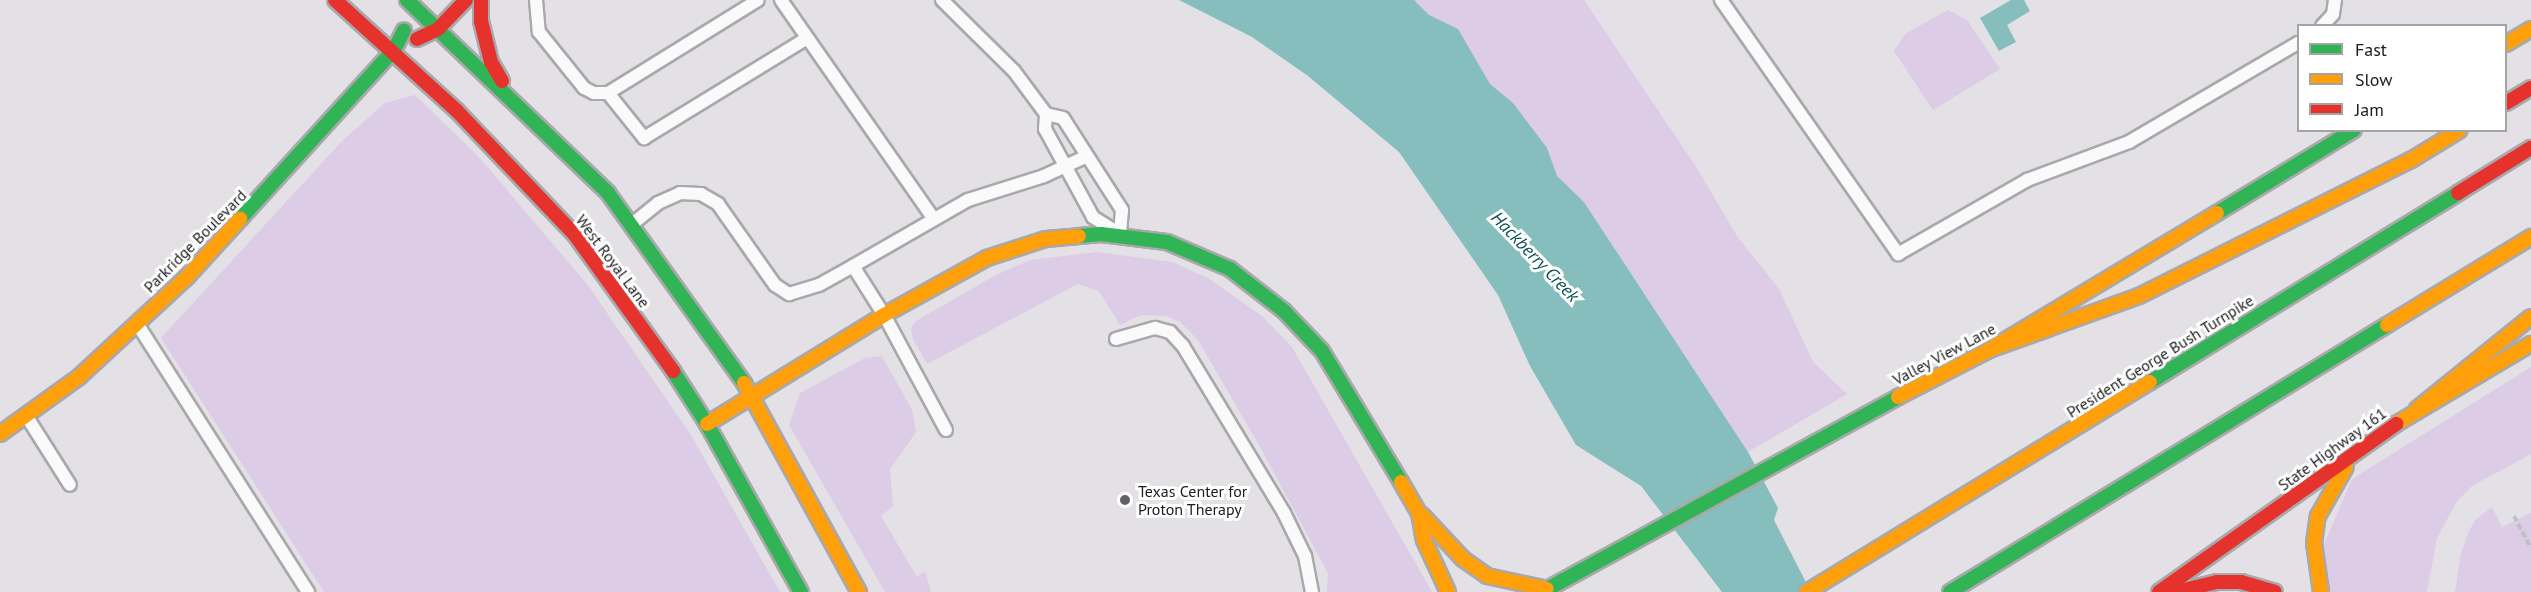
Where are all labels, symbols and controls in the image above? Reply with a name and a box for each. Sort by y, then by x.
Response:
legend [2297,24,2507,132]
text: Fast [2355,38,2387,61]
text: Slow [2355,68,2393,91]
text: Jam [2355,98,2384,121]
street label: Parkridge Boulevard [140,186,250,296]
water label: Hackberry Creek [1486,207,1584,307]
street label: West Royal Lane [572,211,654,311]
street label: President George Bush Turnpike [2063,290,2257,422]
street label: Valley View Lane [1889,318,1999,390]
street label: State Highway 161 [2274,403,2390,495]
place label: Texas Center for Proton Therapy [1138,481,1247,519]
marker: Texas Center for Proton Therapy [1116,491,1134,509]

